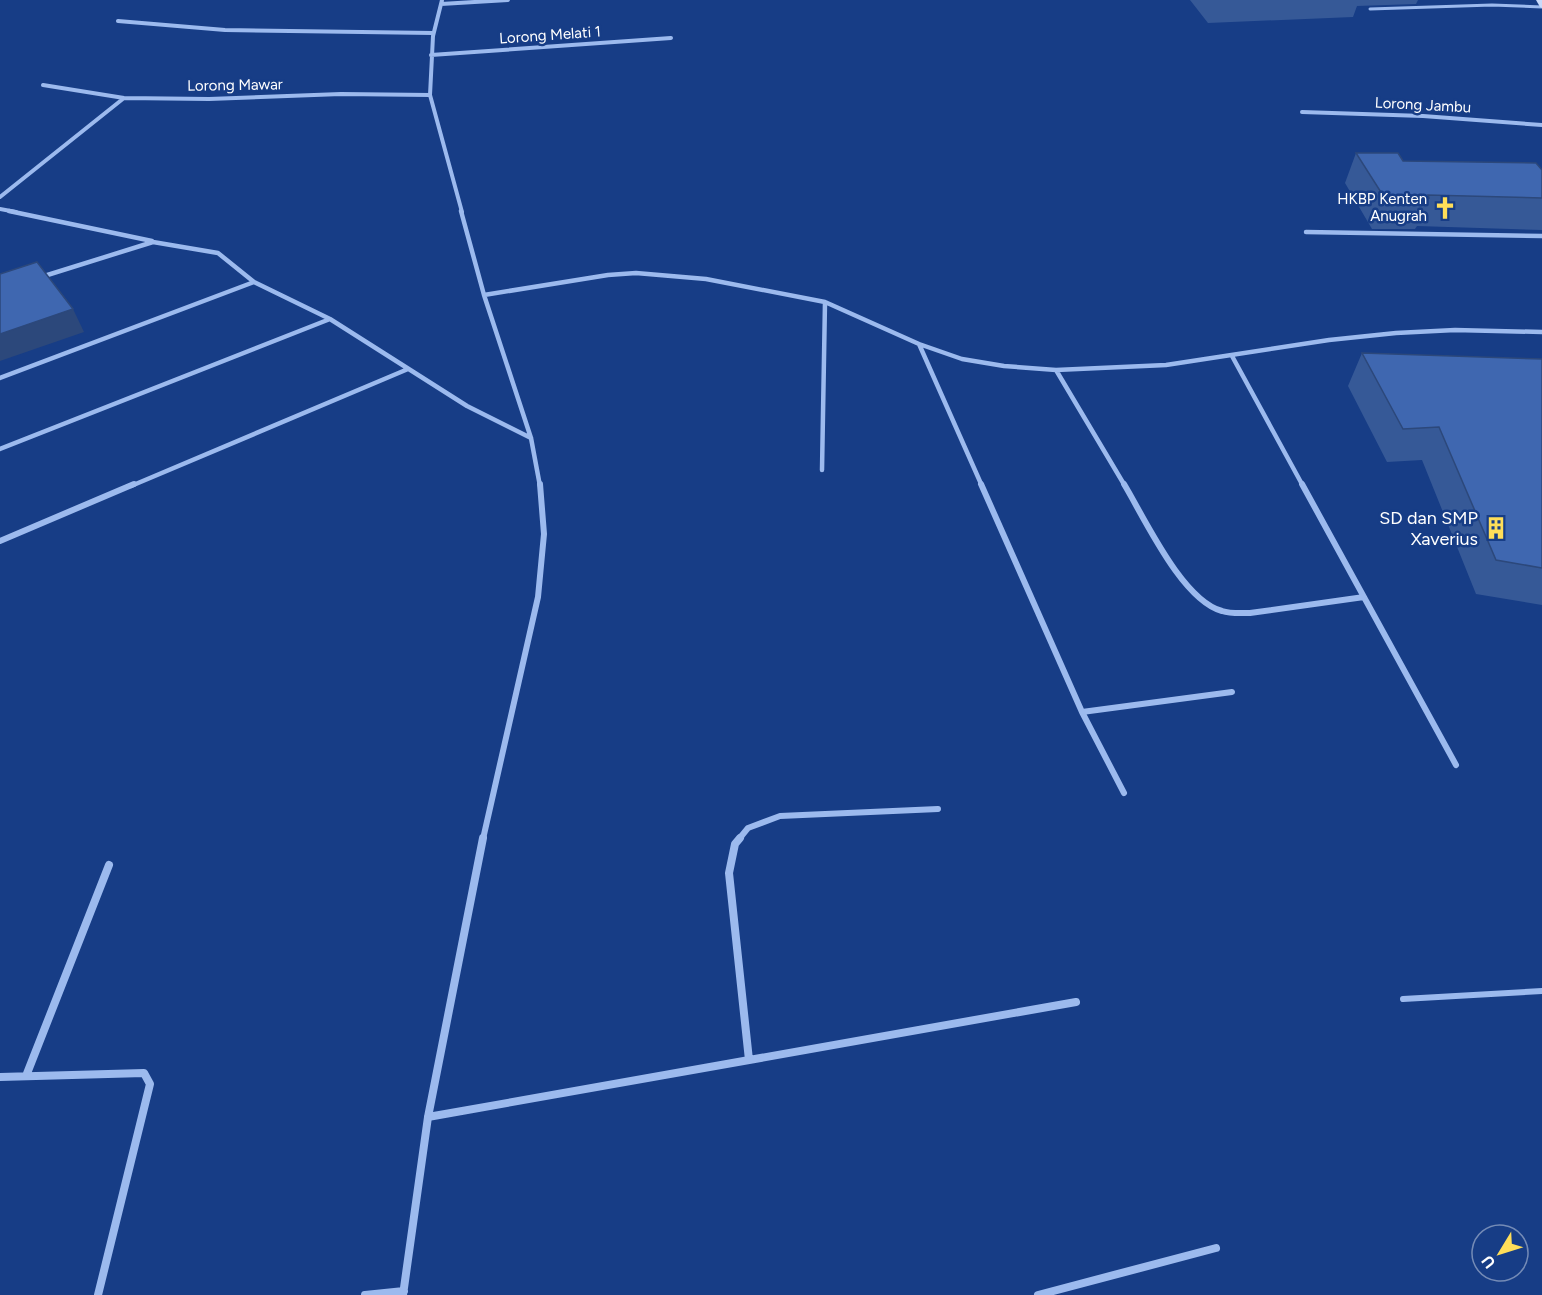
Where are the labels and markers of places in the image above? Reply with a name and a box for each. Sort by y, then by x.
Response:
place label: HKBP Kenten Anugrah [1337,190,1427,225]
church icon: HKBP Kenten Anugrah [1432,195,1458,221]
place label: SD dan SMP Xaverius [1379,507,1478,550]
building icon: SD dan SMP Xaverius [1483,515,1509,541]

